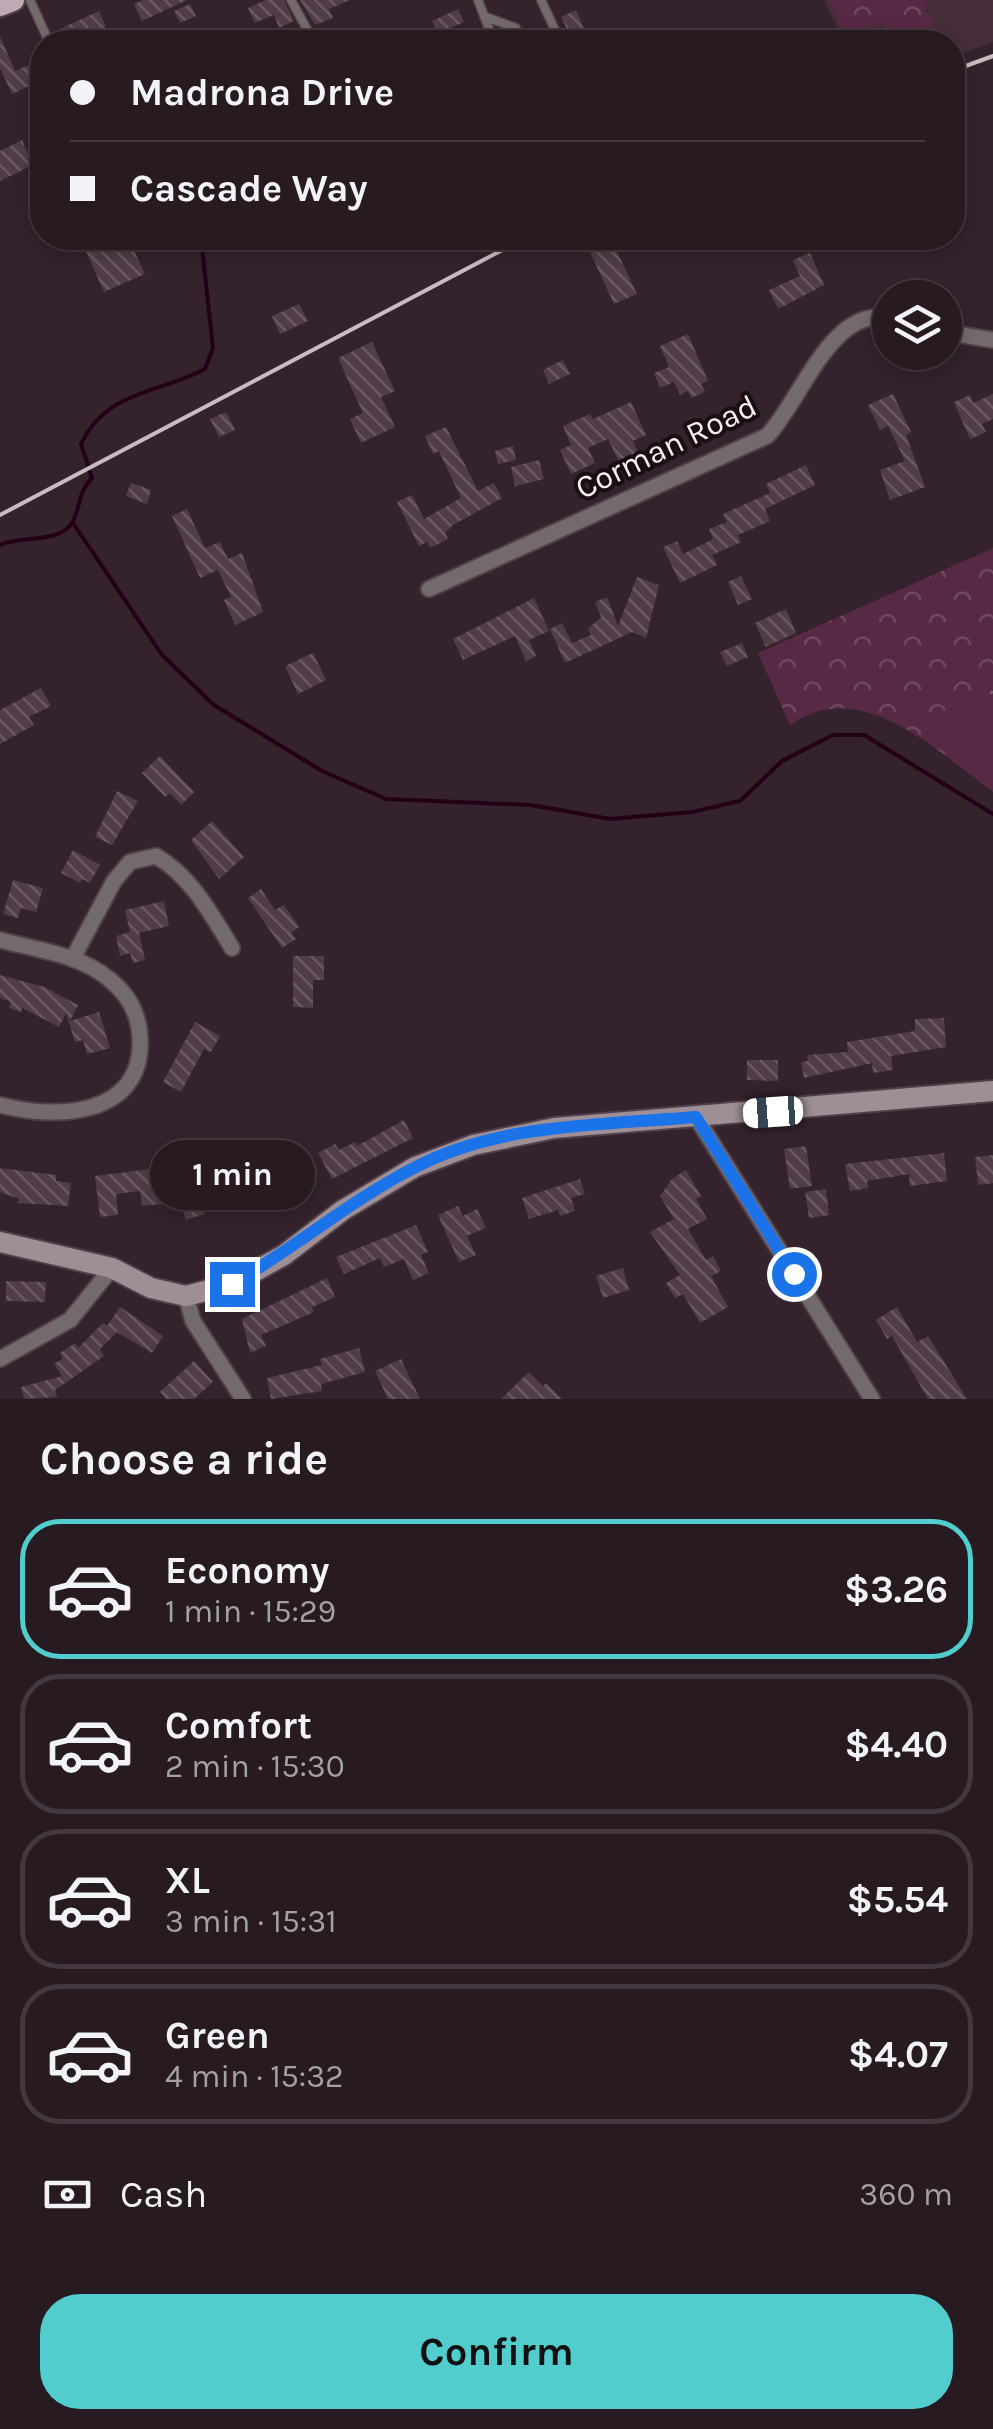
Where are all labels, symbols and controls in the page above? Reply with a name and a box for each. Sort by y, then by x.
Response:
text: Madrona Drive [130,70,394,115]
text: Cascade Way [130,166,368,211]
map controls [872,280,962,370]
button: layers [872,280,962,370]
street label: Corman Road [569,387,763,507]
car [742,1095,804,1129]
callout: 1 min [150,1139,314,1209]
text: 1 min [192,1156,273,1193]
route start [772,1252,817,1297]
route end [210,1262,255,1307]
text: Choose a ride [40,1433,328,1485]
icon: car [45,1544,135,1634]
text: Economy [165,1548,329,1593]
text: $3.26 [844,1567,948,1612]
text: 1 min · 15:29 [165,1593,336,1630]
icon: car [45,1699,135,1789]
text: Comfort [165,1703,312,1748]
text: $4.40 [844,1722,948,1767]
text: 2 min · 15:30 [165,1748,345,1785]
icon: car [45,1854,135,1944]
text: XL [165,1858,210,1903]
text: $5.54 [847,1877,948,1922]
text: 3 min · 15:31 [165,1903,337,1940]
icon: car [45,2009,135,2099]
text: Green [165,2013,270,2058]
text: $4.07 [848,2032,948,2077]
text: 4 min · 15:32 [165,2058,344,2095]
icon: cash [40,2167,95,2222]
text: Cash [120,2172,207,2217]
text: 360 m [859,2176,953,2213]
button: Confirm [40,2294,953,2409]

